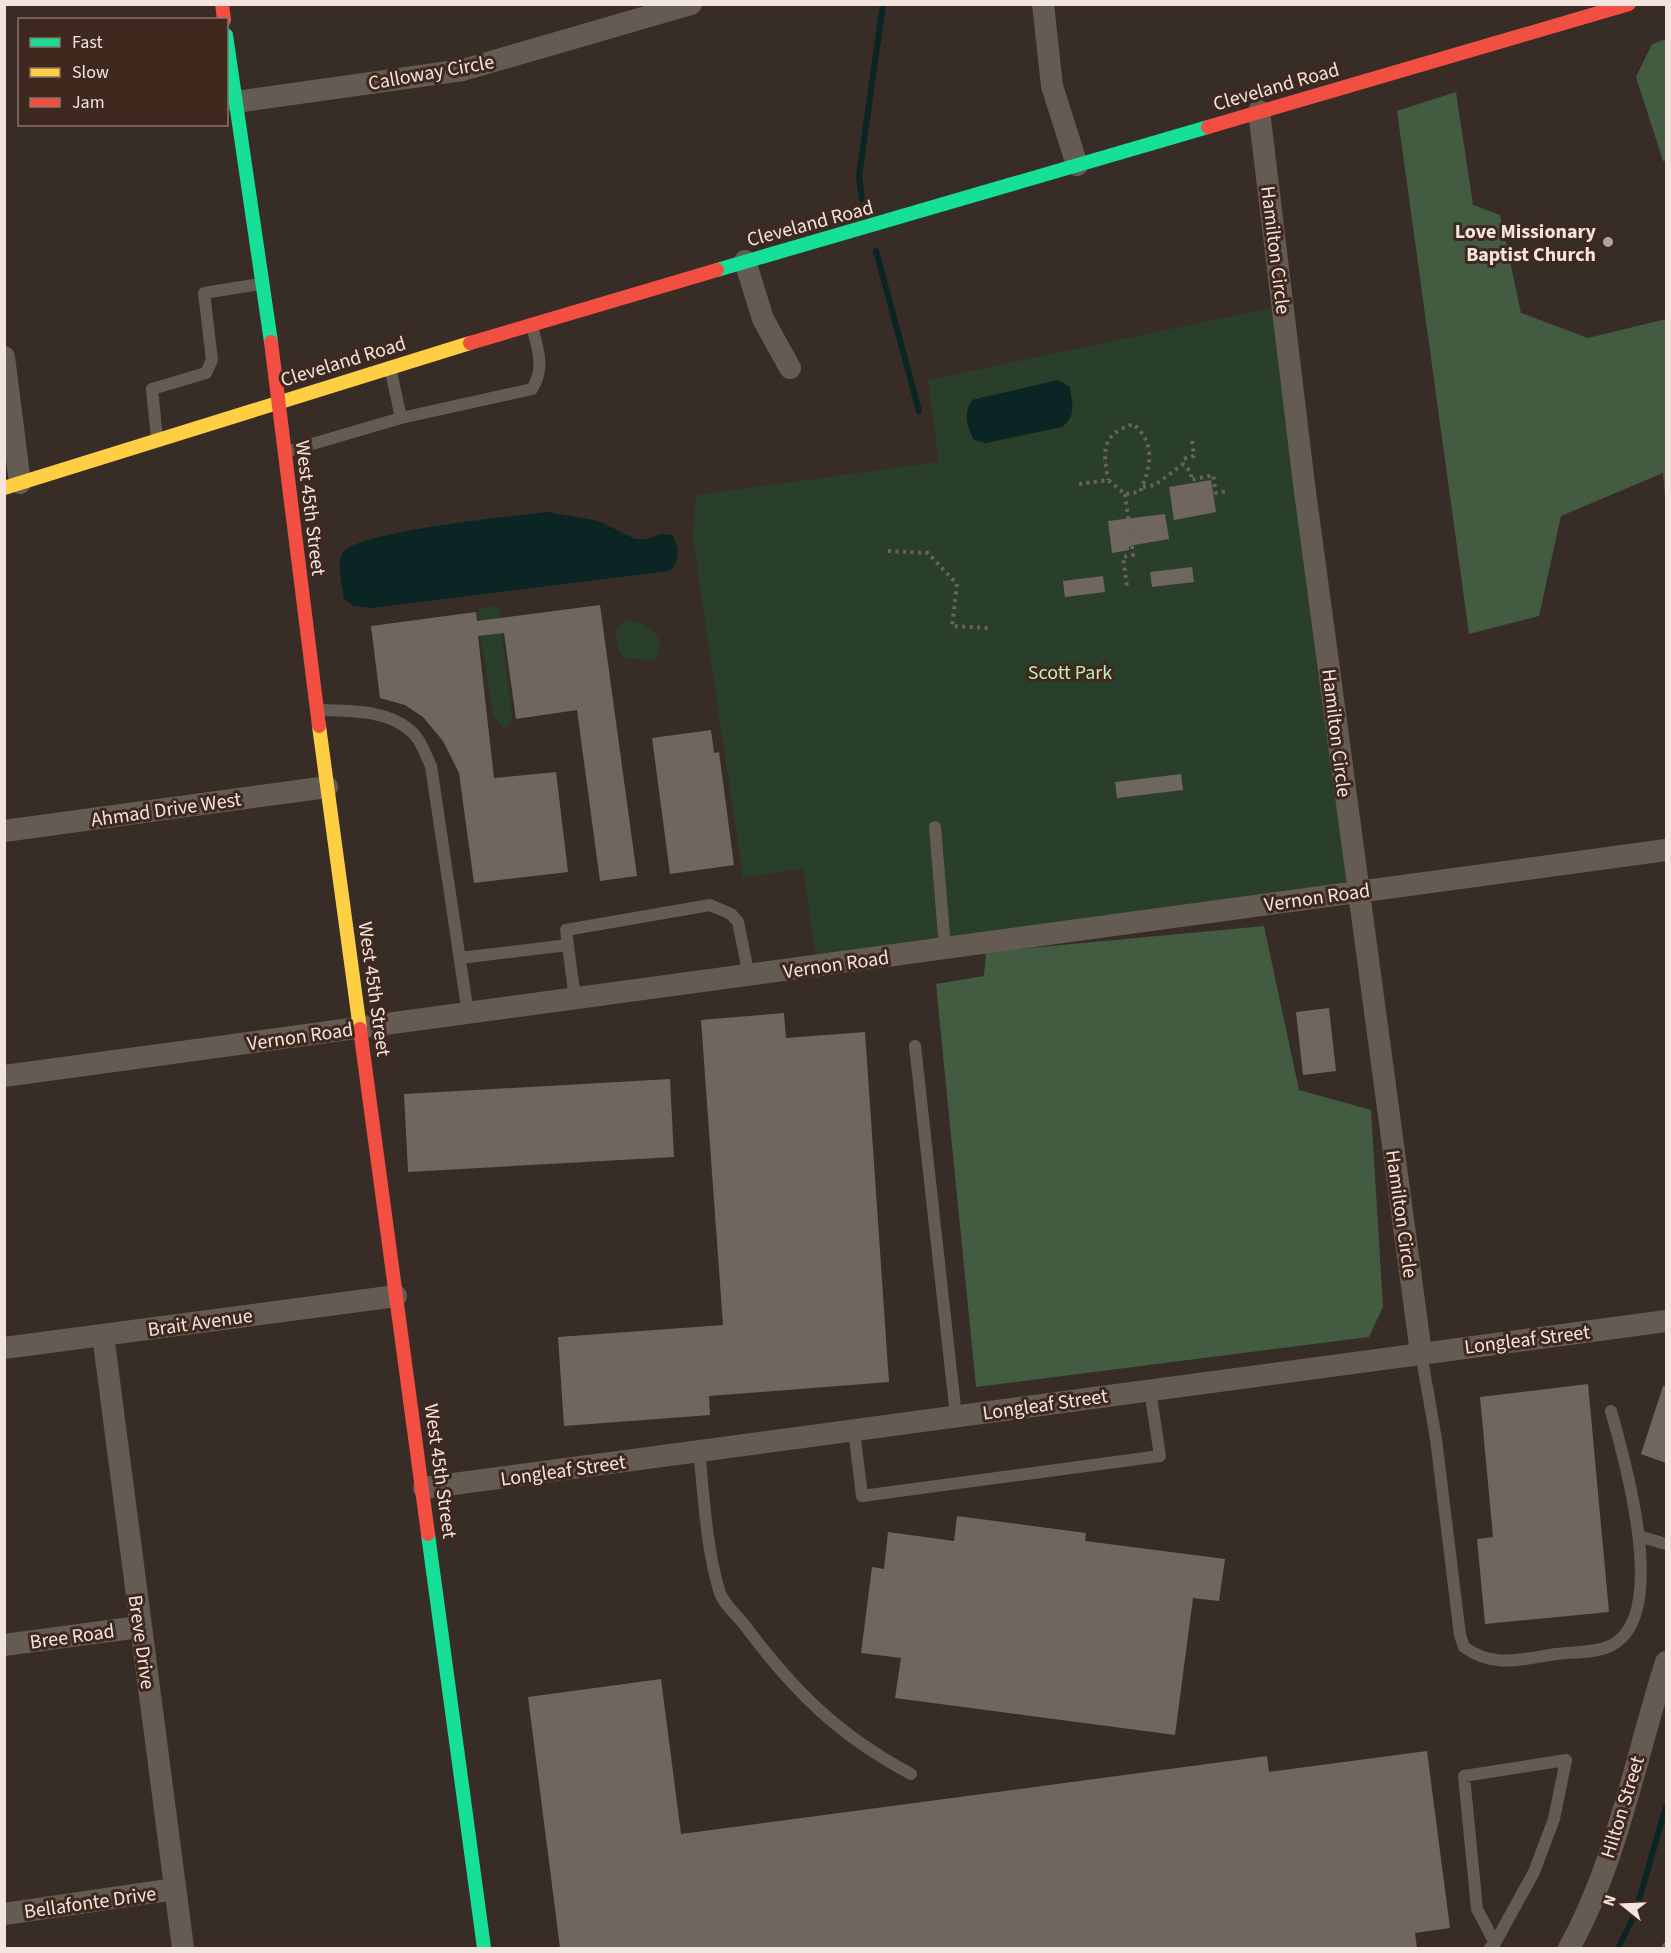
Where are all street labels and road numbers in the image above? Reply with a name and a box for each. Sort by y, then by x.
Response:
street label: Calloway Circle [366,48,496,98]
street label: Cleveland Road [1210,56,1343,118]
street label: Hamilton Circle [1253,184,1297,316]
street label: Cleveland Road [744,194,877,254]
street label: Cleveland Road [277,330,409,394]
street label: West 45th Street [288,439,332,578]
street label: Hamilton Circle [1314,667,1358,799]
street label: Ahmad Drive West [89,786,243,834]
street label: Vernon Road [1262,877,1372,919]
street label: West 45th Street [351,920,397,1059]
street label: Vernon Road [781,944,891,986]
street label: Vernon Road [245,1016,355,1058]
street label: Hamilton Circle [1378,1148,1424,1280]
street label: Brait Avenue [146,1302,254,1344]
street label: Longleaf Street [1463,1318,1592,1362]
street label: Longleaf Street [981,1382,1110,1428]
street label: West 45th Street [417,1402,463,1541]
street label: Longleaf Street [499,1448,628,1494]
street label: Breve Drive [121,1593,161,1691]
street label: Bree Road [28,1617,116,1657]
street label: Hilton Street [1594,1753,1652,1862]
street label: Bellafonte Drive [22,1880,158,1926]

